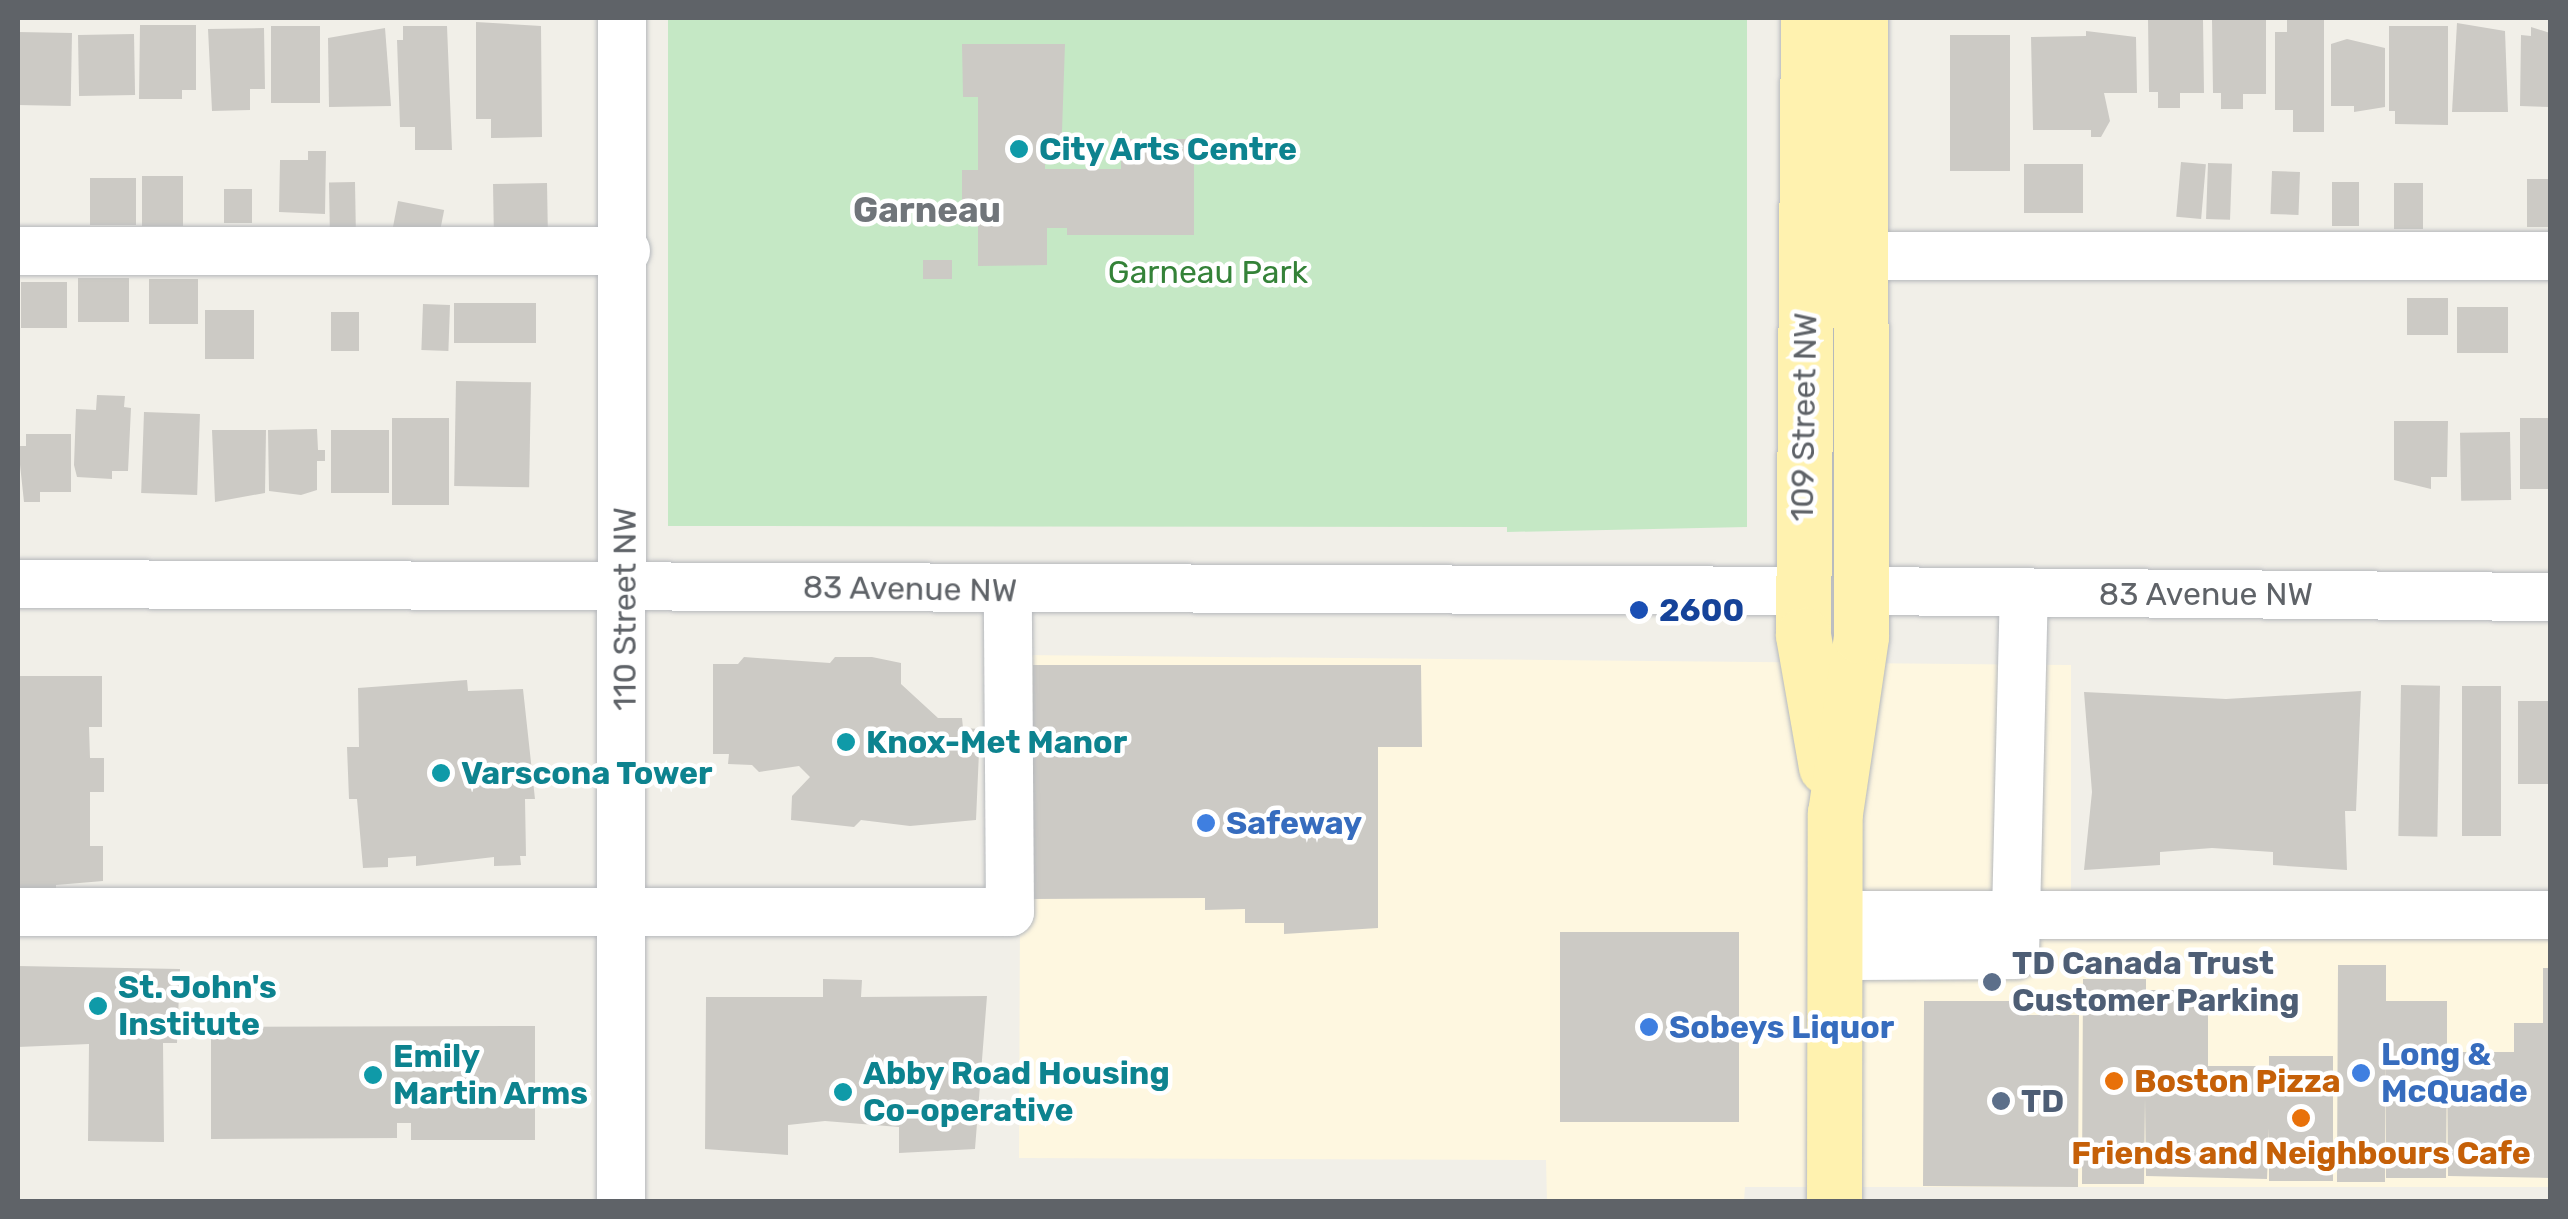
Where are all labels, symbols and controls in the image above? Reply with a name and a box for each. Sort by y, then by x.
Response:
place label: City Arts Centre [1039,130,1299,168]
marker: City Arts Centre [1008,138,1030,160]
district label: Garneau [853,189,1001,231]
park label: Garneau Park [1108,253,1308,291]
street label: 109 Street NW [1783,312,1825,522]
street label: 110 Street NW [606,507,644,711]
street label: 83 Avenue NW [802,568,1018,610]
street label: 83 Avenue NW [2098,575,2314,613]
place label: 2600 [1659,591,1744,629]
marker: 2600 [1628,599,1650,621]
place label: Knox-Met Manor [866,723,1127,761]
marker: Knox-Met Manor [835,731,857,753]
place label: Varscona Tower [461,754,713,792]
marker: Varscona Tower [430,762,452,784]
place label: Safeway [1226,804,1362,842]
marker: Safeway [1195,812,1217,834]
place label: TD Canada Trust Customer Parking [2012,945,2300,1020]
place label: St. John's Institute [118,969,277,1044]
marker: TD Canada Trust Customer Parking [1981,971,2003,993]
marker: St. John's Institute [87,995,109,1017]
place label: Sobeys Liquor [1669,1008,1894,1046]
marker: Sobeys Liquor [1638,1016,1660,1038]
place label: Long & McQuade [2381,1036,2528,1111]
place label: Emily Martin Arms [393,1038,589,1113]
place label: Abby Road Housing Co-operative [863,1055,1170,1130]
place label: Boston Pizza [2134,1062,2341,1100]
marker: Long & McQuade [2350,1062,2372,1084]
marker: Emily Martin Arms [362,1064,384,1086]
marker: Boston Pizza [2103,1070,2125,1092]
marker: Abby Road Housing Co-operative [832,1081,854,1103]
place label: TD [2021,1082,2064,1120]
marker: TD [1990,1090,2012,1112]
marker: Friends and Neighbours Cafe [2290,1107,2312,1129]
place label: Friends and Neighbours Cafe [2071,1134,2531,1172]

